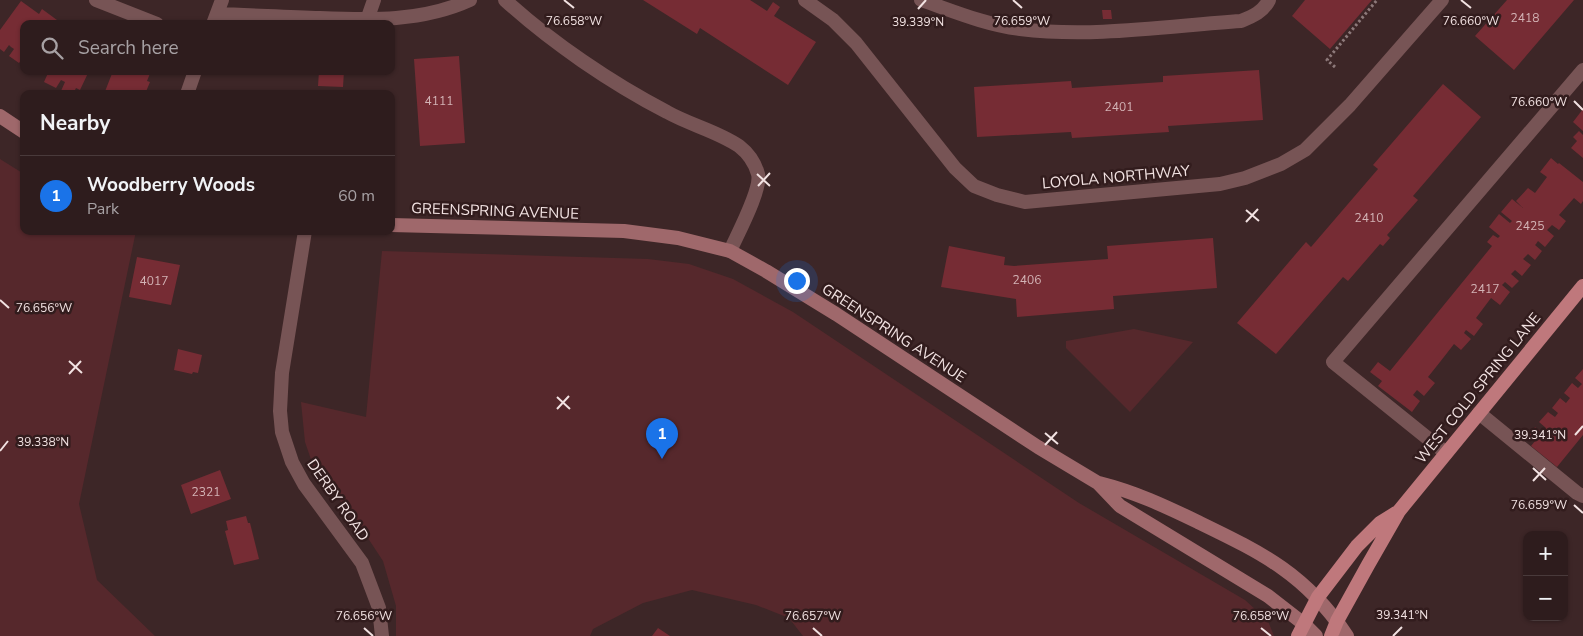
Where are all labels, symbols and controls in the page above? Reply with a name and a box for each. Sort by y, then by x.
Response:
house number: 2418 [1511,10,1539,26]
text: 76.658°W [546,13,602,29]
text: 76.659°W [994,13,1050,29]
text: 76.660°W [1443,13,1499,29]
text: 39.339°N [892,14,944,30]
search box [20,20,395,75]
icon: search [38,34,66,62]
text: Search here [78,35,179,61]
house number: 4111 [425,93,453,109]
text: 76.660°W [1511,94,1567,110]
house number: 2401 [1105,99,1133,115]
text: Nearby [40,109,110,137]
street label: LOYOLA NORTHWAY [1041,160,1192,193]
text: Woodberry Woods [87,172,255,198]
text: 1 [51,185,61,207]
text: 60 m [338,185,375,207]
text: Park [87,198,119,220]
street label: GREENSPRING AVENUE [411,198,579,224]
house number: 2410 [1355,210,1383,226]
house number: 2425 [1516,218,1544,234]
your location [784,268,810,294]
house number: 2406 [1013,272,1041,288]
house number: 4017 [140,273,168,289]
street label: GREENSPRING AVENUE [818,279,970,387]
house number: 2417 [1471,281,1499,297]
text: 76.656°W [16,300,72,316]
street label: WEST COLD SPRING LANE [1411,308,1545,468]
pin: 1 [646,418,678,459]
text: 39.341°N [1514,427,1566,443]
text: 39.338°N [17,434,69,450]
street label: DERBY ROAD [302,455,374,545]
house number: 2321 [192,484,220,500]
text: 76.659°W [1511,497,1567,513]
map controls [1523,531,1568,621]
button: + [1523,531,1568,576]
button: − [1523,576,1568,621]
text: 39.341°N [1376,607,1428,623]
text: 76.656°W [336,608,392,624]
text: 76.657°W [785,608,841,624]
text: 76.658°W [1233,608,1289,624]

